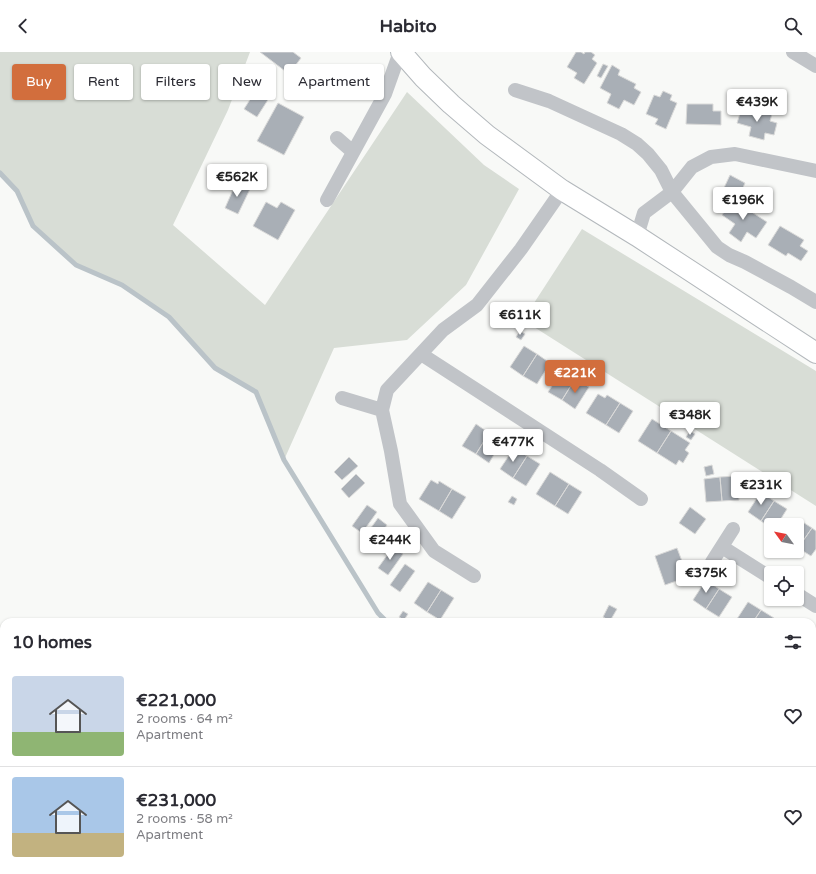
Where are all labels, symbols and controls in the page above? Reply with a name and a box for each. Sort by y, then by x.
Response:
icon: back [12,15,34,37]
text: Habito [379,15,437,37]
icon: search [782,15,804,37]
chip: Buy [12,64,66,100]
chip: Rent [74,64,133,100]
chip: Filters [141,64,210,100]
chip: New [218,64,276,100]
chip: Apartment [284,64,384,100]
pin: €439K [729,89,785,123]
text: €439K [736,94,778,110]
pin: €562K [209,164,265,198]
text: €562K [216,169,258,185]
pin: €196K [715,187,771,221]
text: €196K [722,192,764,208]
pin: €611K [492,302,548,336]
text: €611K [499,307,541,323]
pin: €221K [547,360,603,394]
text: €221K [554,365,596,381]
pin: €348K [662,402,718,436]
text: €348K [669,407,711,423]
pin: €477K [485,429,541,463]
text: €477K [492,434,534,450]
pin: €231K [733,472,789,506]
text: €231K [740,477,782,493]
north arrow [764,518,804,558]
map controls [764,518,804,606]
pin: €244K [362,527,418,561]
text: €244K [369,532,411,548]
pin: €375K [678,560,734,594]
text: €375K [685,565,727,581]
button: locate [764,566,804,606]
icon: filters [782,631,804,653]
text: 10 homes [12,632,92,653]
text: €221,000 [136,690,216,711]
icon: home [44,692,92,740]
icon: heart [782,705,804,727]
text: 2 rooms · 64 m² [136,711,233,727]
text: Apartment [136,727,203,743]
text: €231,000 [136,790,216,811]
icon: home [44,793,92,841]
icon: heart [782,806,804,828]
text: 2 rooms · 58 m² [136,811,233,827]
text: Apartment [136,827,203,843]

